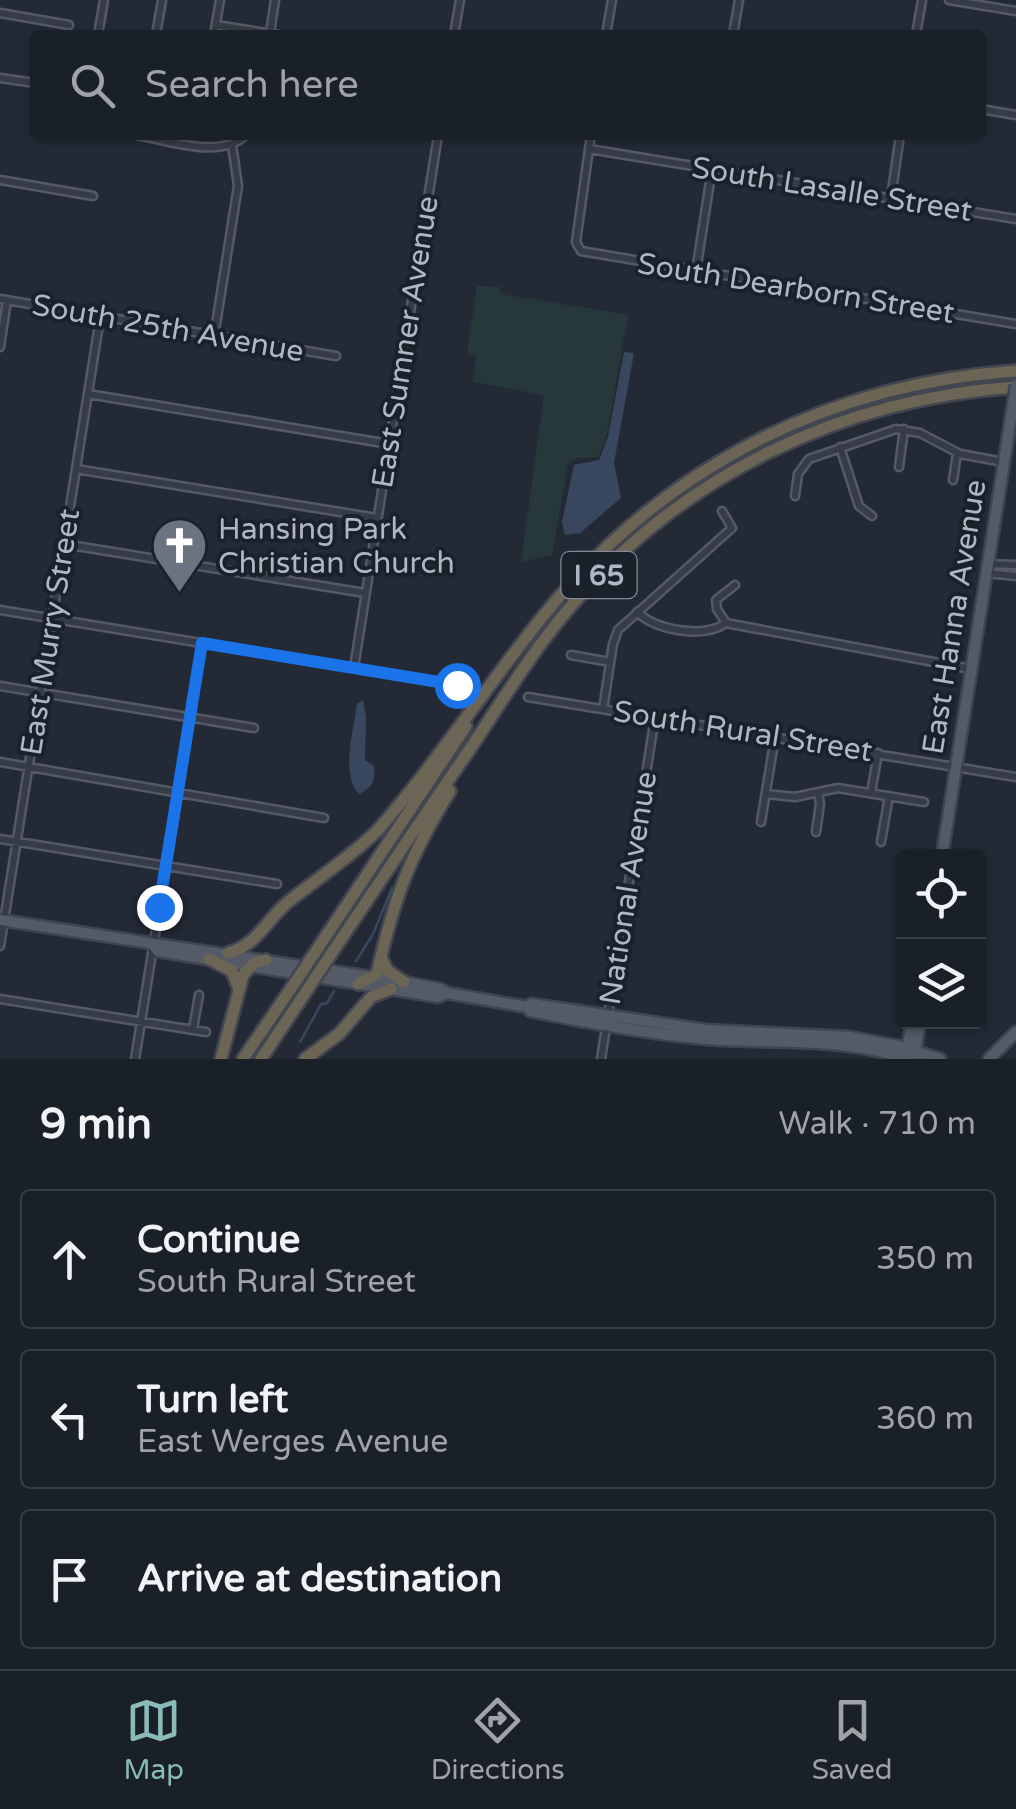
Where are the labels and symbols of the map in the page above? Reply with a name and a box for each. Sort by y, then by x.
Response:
street label: South Lasalle Street [689,149,975,230]
street label: East Sumner Avenue [364,193,447,491]
street label: South Dearborn Street [635,245,957,332]
street label: South 25th Avenue [29,286,307,371]
street label: East Hanna Avenue [915,477,994,757]
street label: East Murry Street [13,506,88,758]
place label: Hansing Park Christian Church [218,511,455,582]
church icon: Hansing Park Christian Church [149,516,209,595]
road number: I 65 [562,552,636,598]
route start [435,663,481,709]
street label: South Rural Street [611,693,875,770]
street label: National Avenue [592,769,665,1007]
route end [137,885,183,931]

